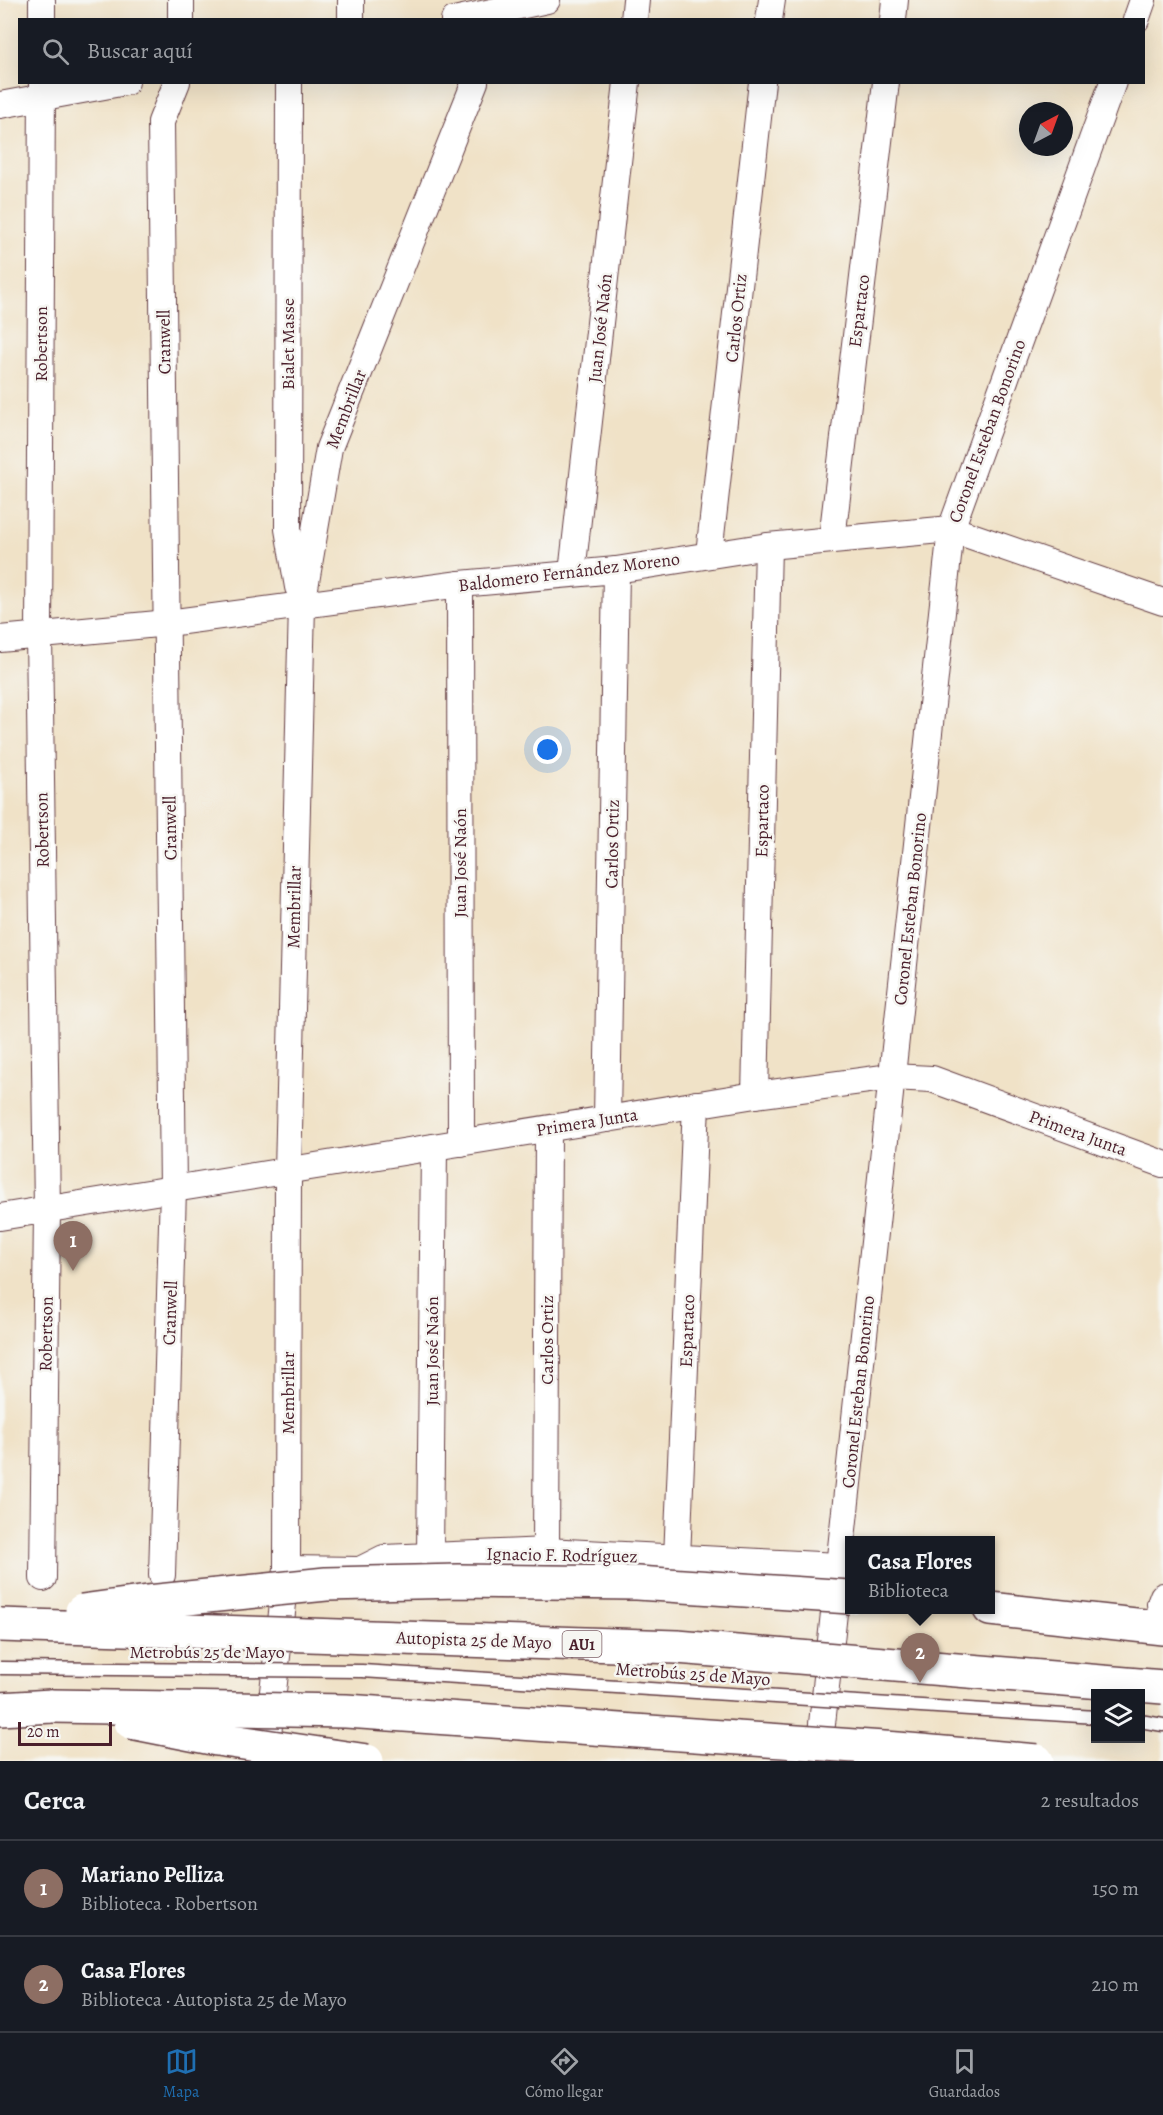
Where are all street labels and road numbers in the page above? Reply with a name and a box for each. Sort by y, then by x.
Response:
street label: Juan José Naón [582,272,618,384]
street label: Carlos Ortiz [719,272,753,364]
street label: Espartaco [843,273,875,349]
street label: Bialet Masse [276,298,300,390]
street label: Robertson [29,306,53,382]
street label: Cranwell [151,309,177,375]
street label: Coronel Esteban Bonorino [943,336,1031,526]
street label: Membrillar [320,366,372,452]
street label: Baldomero Fernández Moreno [457,547,681,597]
street label: Espartaco [749,784,775,858]
street label: Robertson [29,792,55,868]
street label: Cranwell [157,795,183,861]
street label: Carlos Ortiz [599,799,625,889]
street label: Juan José Naón [448,808,472,918]
street label: Coronel Esteban Bonorino [888,812,932,1006]
street label: Membrillar [281,865,307,949]
street label: Primera Junta [534,1102,640,1142]
street label: Primera Junta [1026,1104,1131,1162]
street label: Cranwell [157,1280,183,1346]
street label: Espartaco [674,1294,700,1368]
street label: Carlos Ortiz [535,1295,559,1385]
street label: Coronel Esteban Bonorino [836,1295,880,1489]
street label: Robertson [33,1296,59,1372]
street label: Juan José Naón [420,1296,444,1406]
street label: Membrillar [276,1351,300,1435]
street label: Ignacio F. Rodríguez [486,1542,638,1568]
street label: Autopista 25 de Mayo [395,1625,552,1655]
road number: AU1 [562,1631,602,1657]
street label: Metrobús 25 de Mayo [129,1640,285,1664]
street label: Metrobús 25 de Mayo [615,1657,771,1691]

